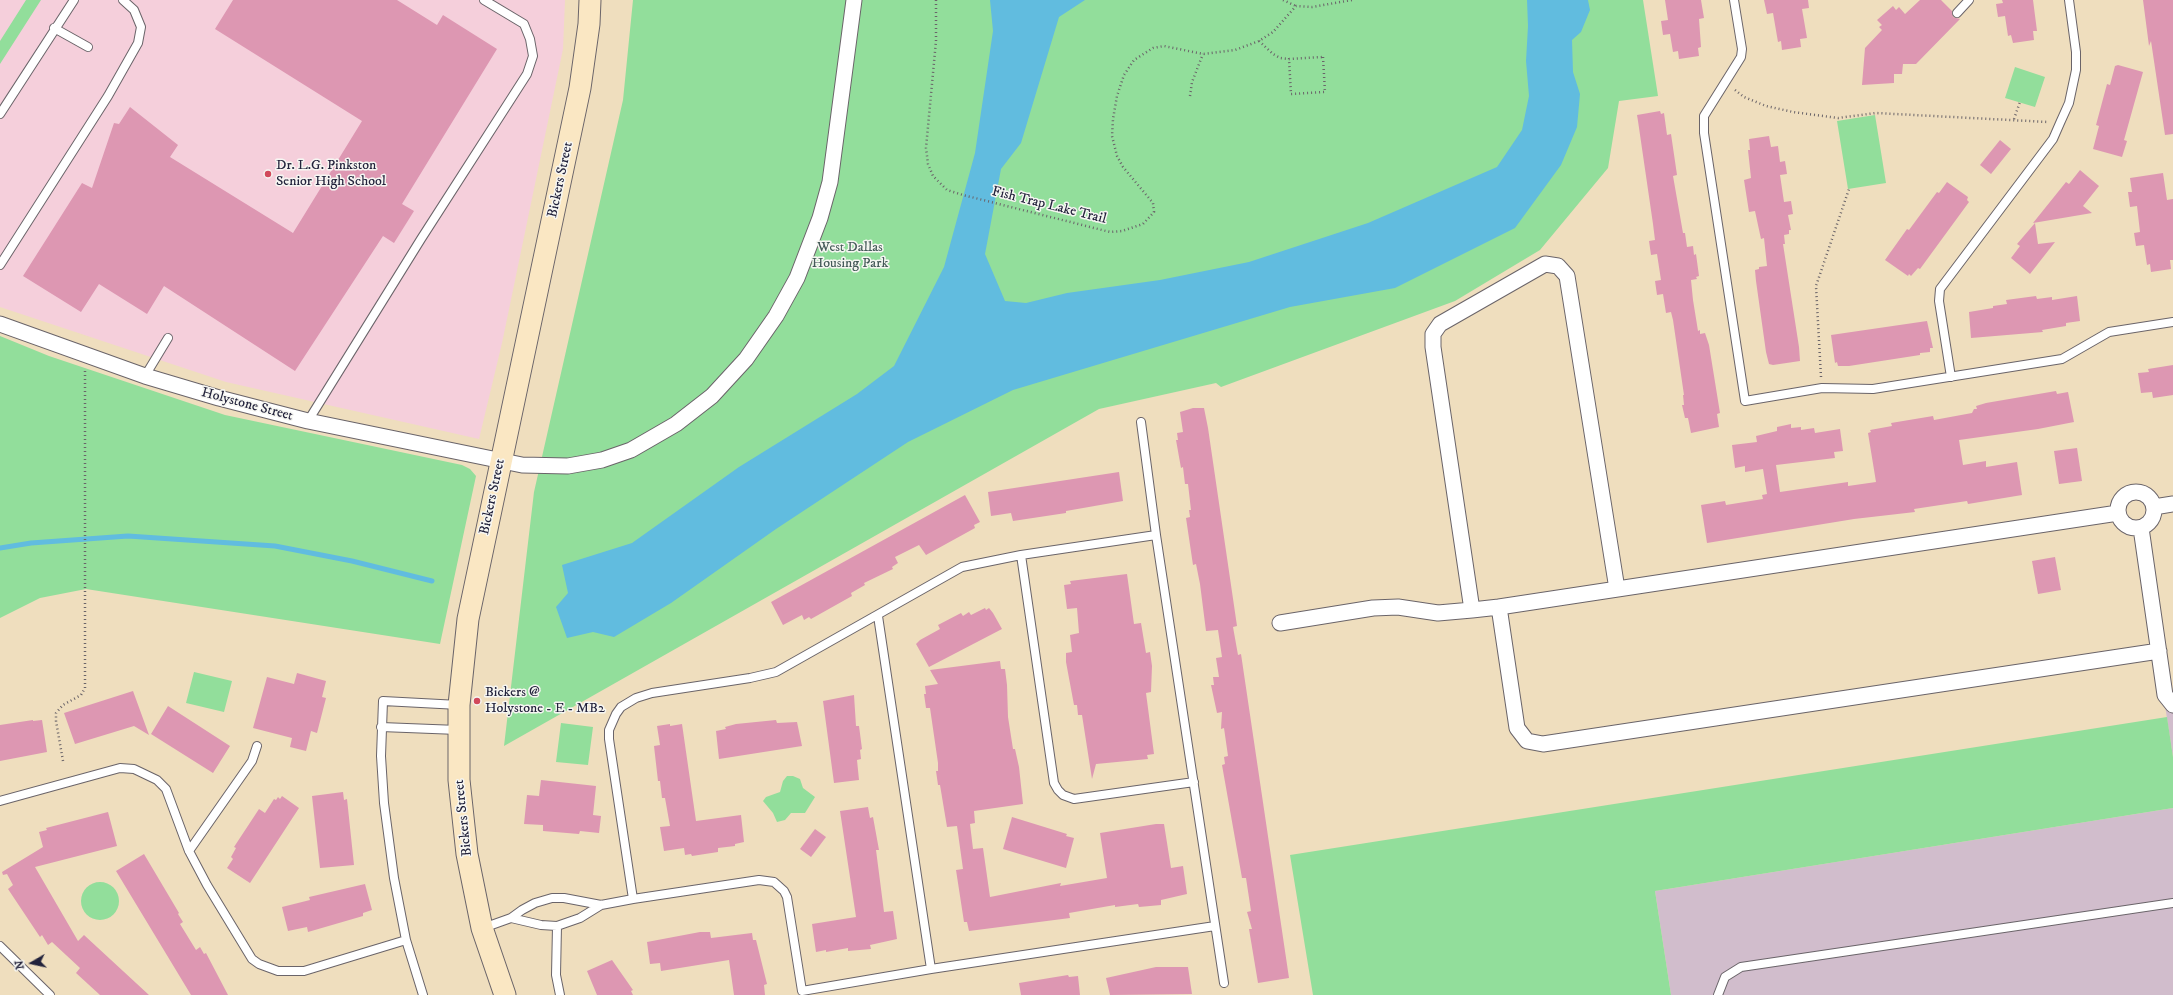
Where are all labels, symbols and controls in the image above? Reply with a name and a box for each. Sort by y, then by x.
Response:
street label: Bickers Street [545,141,577,219]
place label: Dr. L.G. Pinkston Senior High School [276,158,386,190]
marker: Dr. L.G. Pinkston Senior High School [263,169,273,179]
street label: Fish Trap Lake Trail [990,184,1108,228]
park label: West Dallas Housing Park [812,240,888,272]
street label: Holystone Street [199,385,295,425]
street label: Bickers Street [477,458,509,536]
place label: Bickers @ Holystone - E - MB2 [485,685,605,718]
marker: Bickers @ Holystone - E - MB2 [472,696,482,706]
street label: Bickers Street [452,779,476,857]
north arrow [12,943,52,983]
text: N [13,959,28,970]

